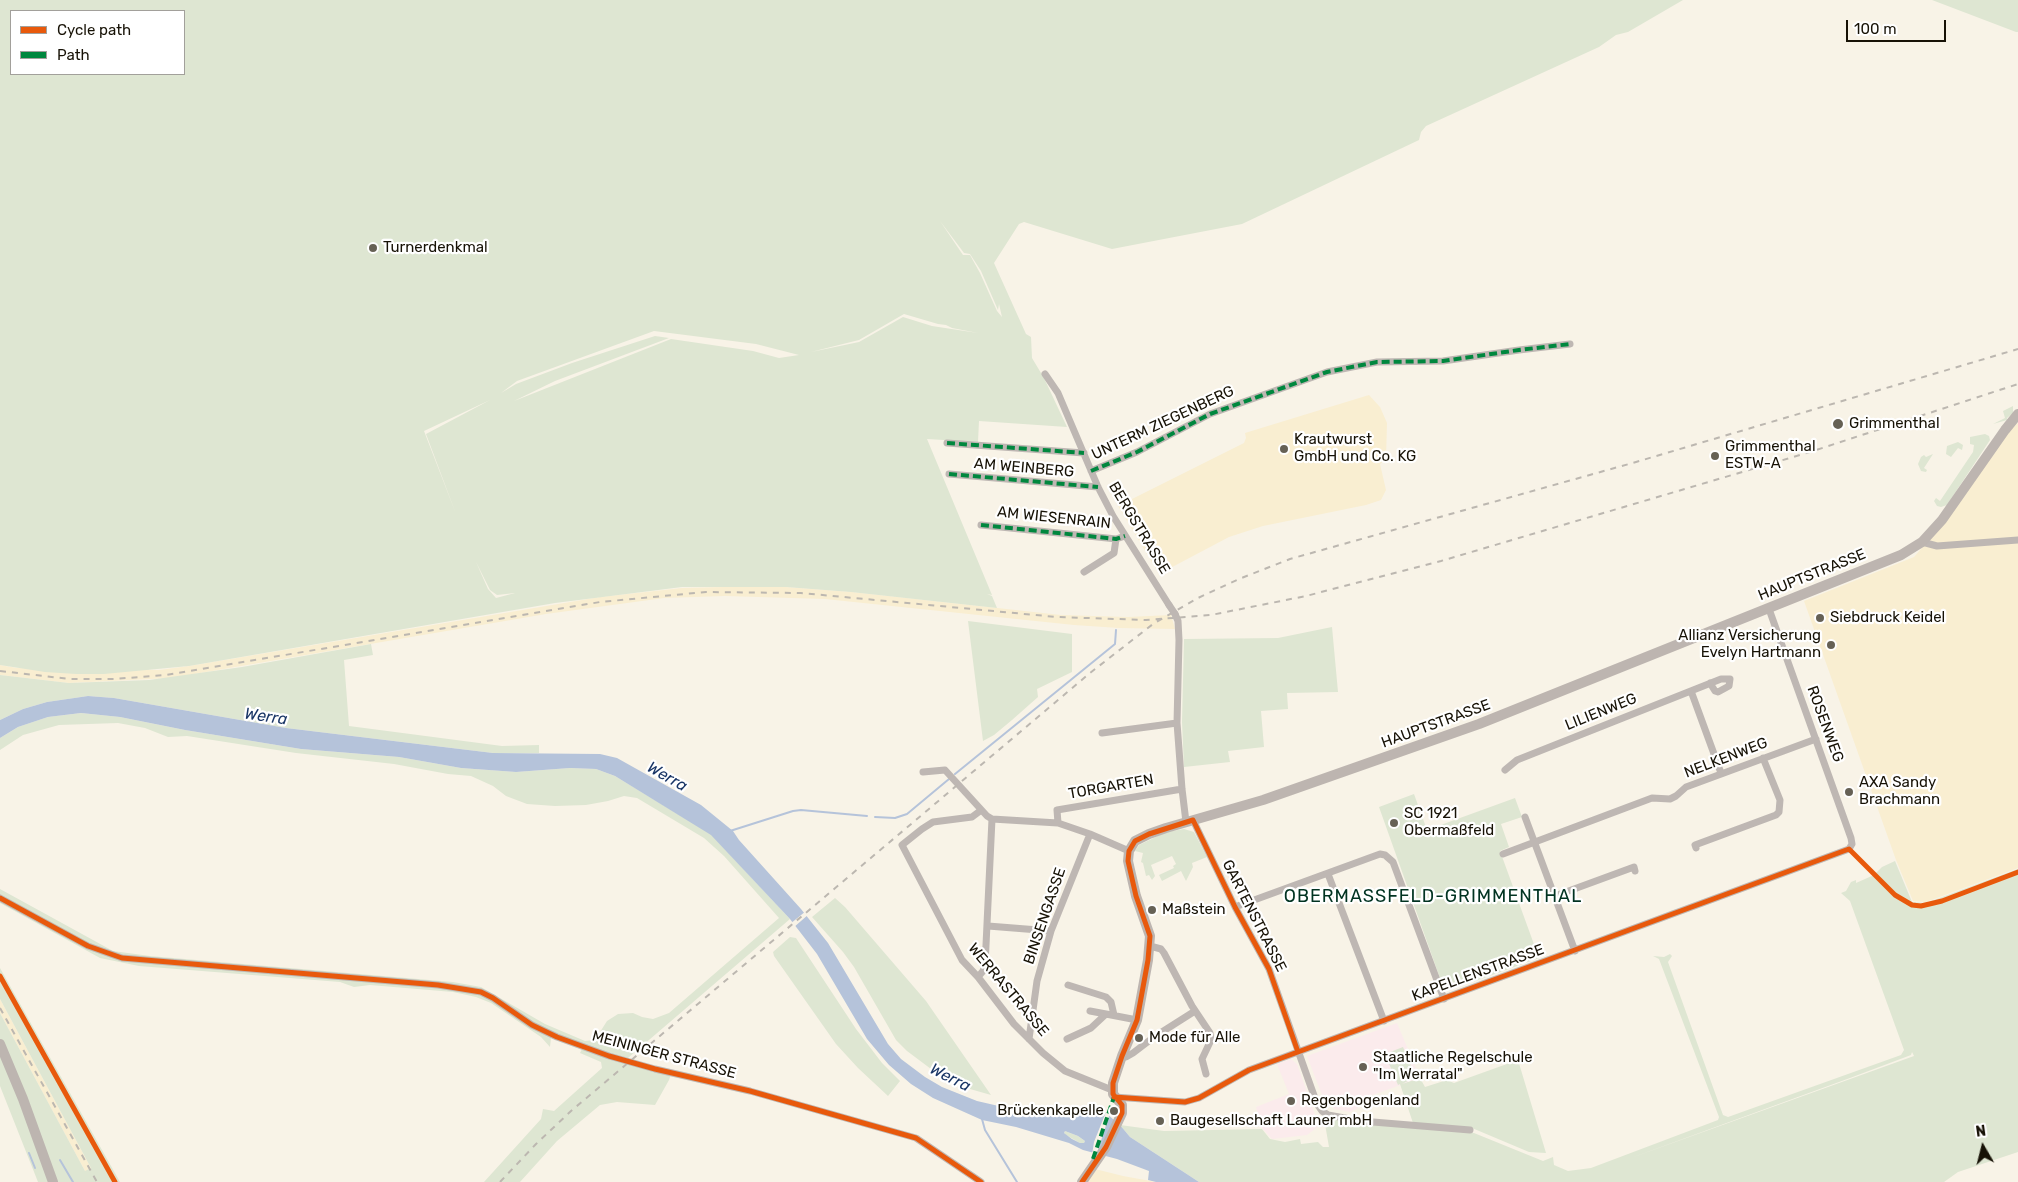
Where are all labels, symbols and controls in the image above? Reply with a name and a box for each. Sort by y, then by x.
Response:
legend [10,10,185,75]
scale bar [1848,10,1948,42]
text: 100 m [1854,20,1896,38]
text: Cycle path [57,21,131,39]
text: Path [57,46,90,64]
place label: Turnerdenkmal [383,239,488,257]
marker: Turnerdenkmal [367,242,379,254]
street label: UNTERM ZIEGENBERG [1089,382,1237,464]
place label: Grimmenthal [1849,415,1940,433]
marker: Grimmenthal [1831,417,1845,431]
place label: Krautwurst GmbH und Co. KG [1294,431,1416,466]
place label: Grimmenthal ESTW-A [1725,438,1816,473]
marker: Krautwurst GmbH und Co. KG [1278,443,1290,455]
marker: Grimmenthal ESTW-A [1709,450,1721,462]
street label: AM WEINBERG [973,455,1075,481]
street label: BERGSTRASSE [1104,479,1174,577]
street label: AM WIESENRAIN [996,503,1112,533]
street label: HAUPTSTRASSE [1755,545,1869,605]
place label: Siebdruck Keidel [1830,609,1945,627]
marker: Siebdruck Keidel [1814,612,1826,624]
place label: Allianz Versicherung Evelyn Hartmann [1678,627,1821,662]
marker: Allianz Versicherung Evelyn Hartmann [1825,639,1837,651]
street label: ROSENWEG [1803,683,1847,765]
street label: LILIENWEG [1562,689,1640,735]
street label: HAUPTSTRASSE [1379,696,1493,752]
water label: Werra [243,705,289,729]
street label: NELKENWEG [1682,734,1770,782]
water label: Werra [644,758,690,796]
street label: TORGARTEN [1067,771,1155,803]
place label: AXA Sandy Brachmann [1859,774,1940,809]
marker: AXA Sandy Brachmann [1843,786,1855,798]
place label: SC 1921 Obermaßfeld [1404,805,1494,840]
marker: SC 1921 Obermaßfeld [1388,817,1400,829]
street label: GARTENSTRASSE [1218,857,1290,975]
street label: BINSENGASSE [1020,865,1070,967]
district label: OBERMASSFELD-GRIMMENTHAL [1281,886,1585,908]
place label: Maßstein [1162,901,1226,919]
marker: Maßstein [1146,904,1158,916]
street label: WERRASTRASSE [964,940,1052,1040]
street label: KAPELLENSTRASSE [1409,941,1547,1005]
street label: MEININGER STRASSE [590,1027,738,1083]
place label: Mode für Alle [1149,1029,1240,1047]
marker: Mode für Alle [1133,1032,1145,1044]
place label: Staatliche Regelschule "Im Werratal" [1373,1049,1533,1084]
water label: Werra [927,1060,973,1096]
marker: Staatliche Regelschule "Im Werratal" [1357,1061,1369,1073]
place label: Regenbogenland [1301,1092,1419,1110]
marker: Regenbogenland [1285,1095,1297,1107]
place label: Brückenkapelle [997,1102,1104,1120]
marker: Brückenkapelle [1108,1105,1120,1117]
place label: Baugesellschaft Launer mbH [1170,1112,1372,1130]
marker: Baugesellschaft Launer mbH [1154,1115,1166,1127]
north arrow [1958,1122,2008,1172]
text: N [1975,1123,1987,1141]

